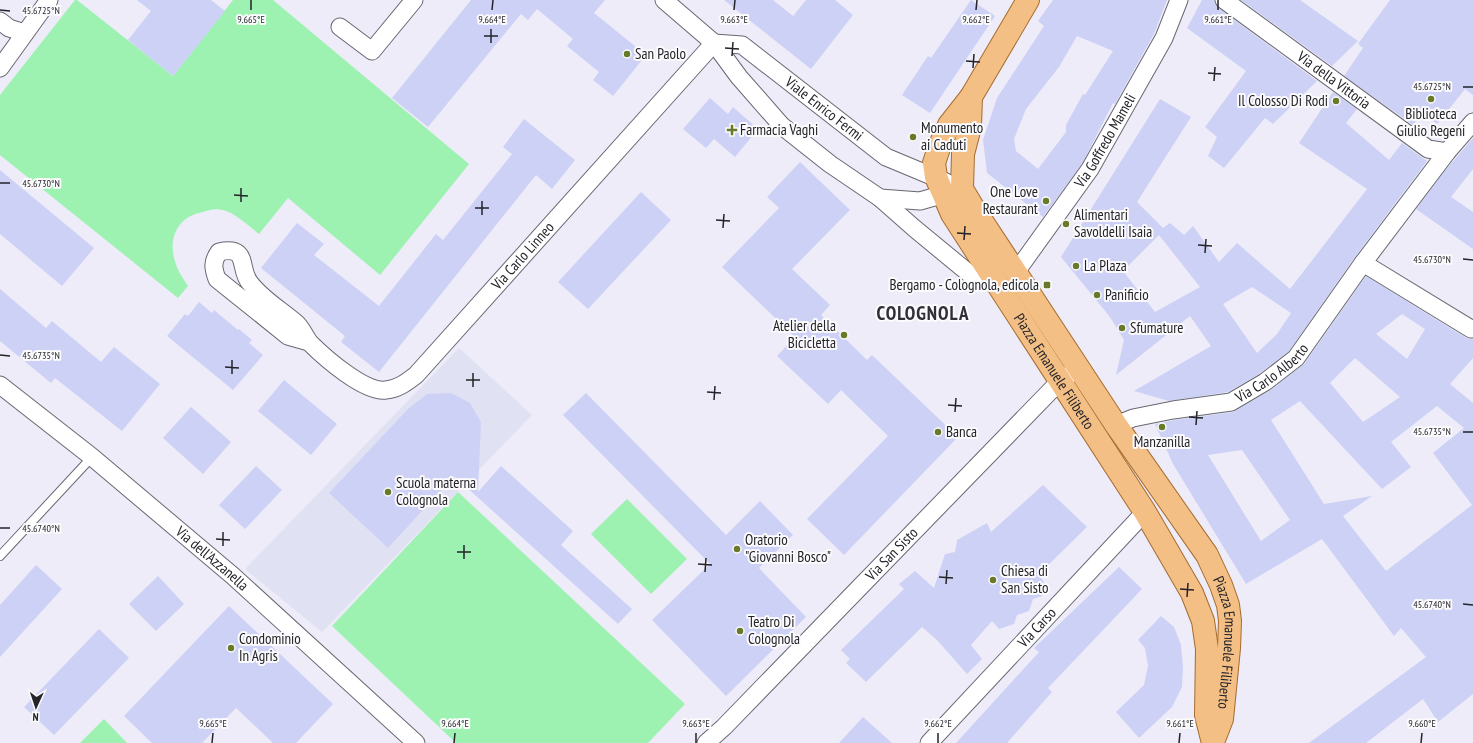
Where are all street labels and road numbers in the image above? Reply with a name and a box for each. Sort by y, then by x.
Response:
street label: Via della Vittoria [1293,46,1375,113]
street label: Viale Enrico Fermi [781,71,867,145]
street label: Via Goffredo Mameli [1069,90,1140,192]
street label: Via Carlo Linneo [486,218,558,294]
street label: Piazza Emanuele Filiberto [1010,310,1099,433]
street label: Via Carlo Alberto [1231,340,1312,407]
street label: Via dell'Azzanella [171,521,253,595]
street label: Via San Sisto [861,523,922,585]
street label: Piazza Emanuele Filiberto [1209,573,1240,710]
street label: Via Carso [1013,603,1060,652]

